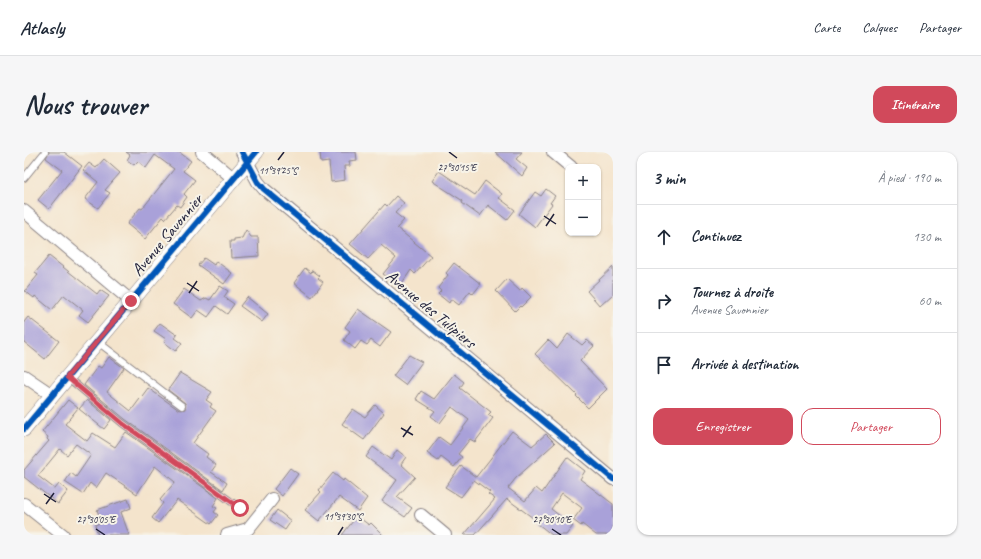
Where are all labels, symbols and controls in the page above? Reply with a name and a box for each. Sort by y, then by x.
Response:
text: Atlasly [20,16,64,40]
text: Carte [813,19,840,36]
text: Calques [862,19,897,36]
text: Partager [919,19,961,36]
button: Itinéraire [873,86,957,123]
text: Nous trouver [24,87,147,122]
text: 27°30'15"E [438,161,478,174]
text: 11°39'25"S [259,164,299,177]
map controls [565,164,601,236]
button: + [565,164,601,200]
text: 3 min [653,168,686,189]
text: À pied · 190 m [878,170,941,186]
street label: Avenue Savonnier [127,188,209,280]
button: − [565,200,601,236]
icon: ahead [653,226,675,248]
text: Continuez [691,227,741,246]
text: 130 m [913,229,941,245]
street label: Avenue des Tulipiers [382,265,481,354]
text: Tournez à droite [691,283,773,302]
icon: right [653,290,675,312]
route end [122,292,140,310]
text: 60 m [919,293,941,309]
text: Avenue Savonnier [691,302,768,318]
icon: arrive [653,354,675,376]
text: Arrivée à destination [691,355,799,374]
button: Enregistrer [653,408,793,445]
button: Partager [801,408,941,445]
route start [231,499,249,517]
text: 11°39'30"S [324,510,364,523]
text: 27°30'05"E [77,513,117,526]
text: 27°30'10"E [533,513,573,526]

